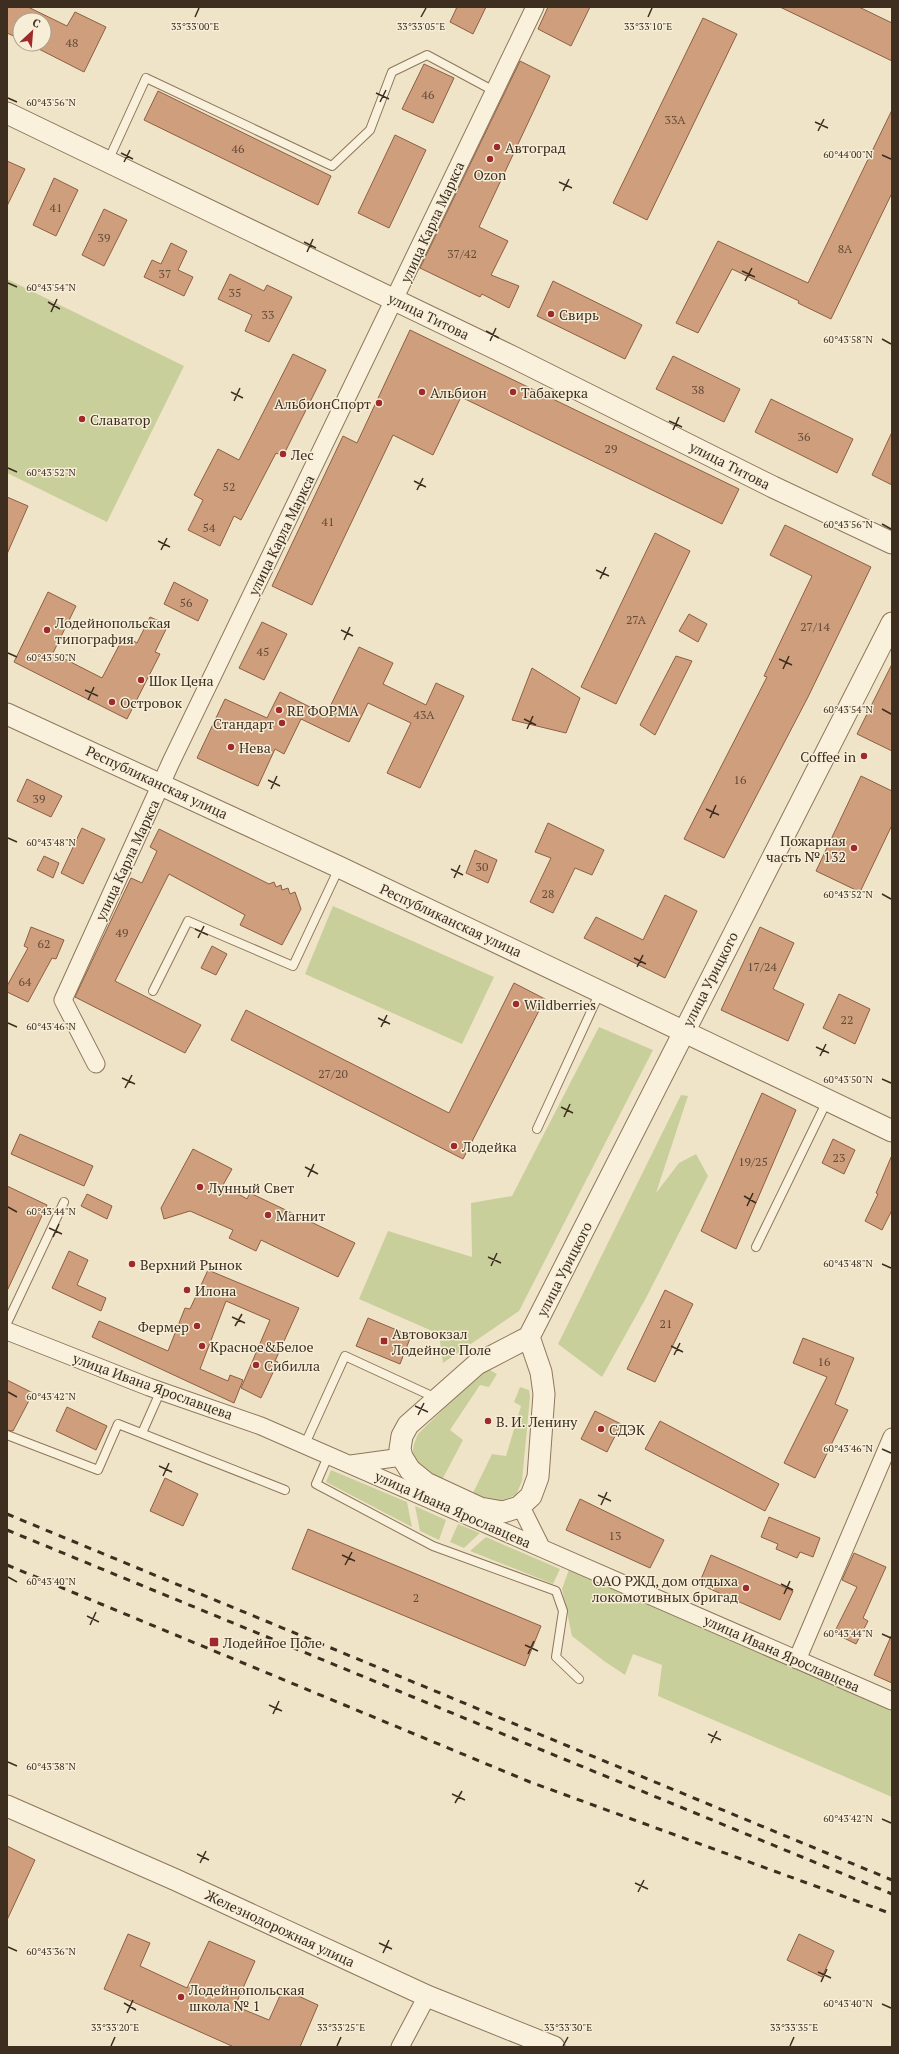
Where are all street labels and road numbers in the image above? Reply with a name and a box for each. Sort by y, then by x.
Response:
street label: улица Карла Маркса [395,158,468,287]
street label: улица Титова [384,288,473,344]
street label: улица Титова [686,436,773,493]
street label: улица Карла Маркса [243,472,318,599]
street label: Республиканская улица [83,741,231,823]
street label: улица Карла Маркса [90,796,163,925]
street label: Республиканская улица [377,879,525,961]
street label: улица Урицкого [677,928,742,1031]
street label: улица Урицкого [531,1218,596,1321]
street label: улица Ивана Ярославцева [70,1348,236,1424]
street label: улица Ивана Ярославцева [371,1466,534,1552]
street label: улица Ивана Ярославцева [700,1610,863,1696]
street label: Железнодорожная улица [202,1885,358,1971]

